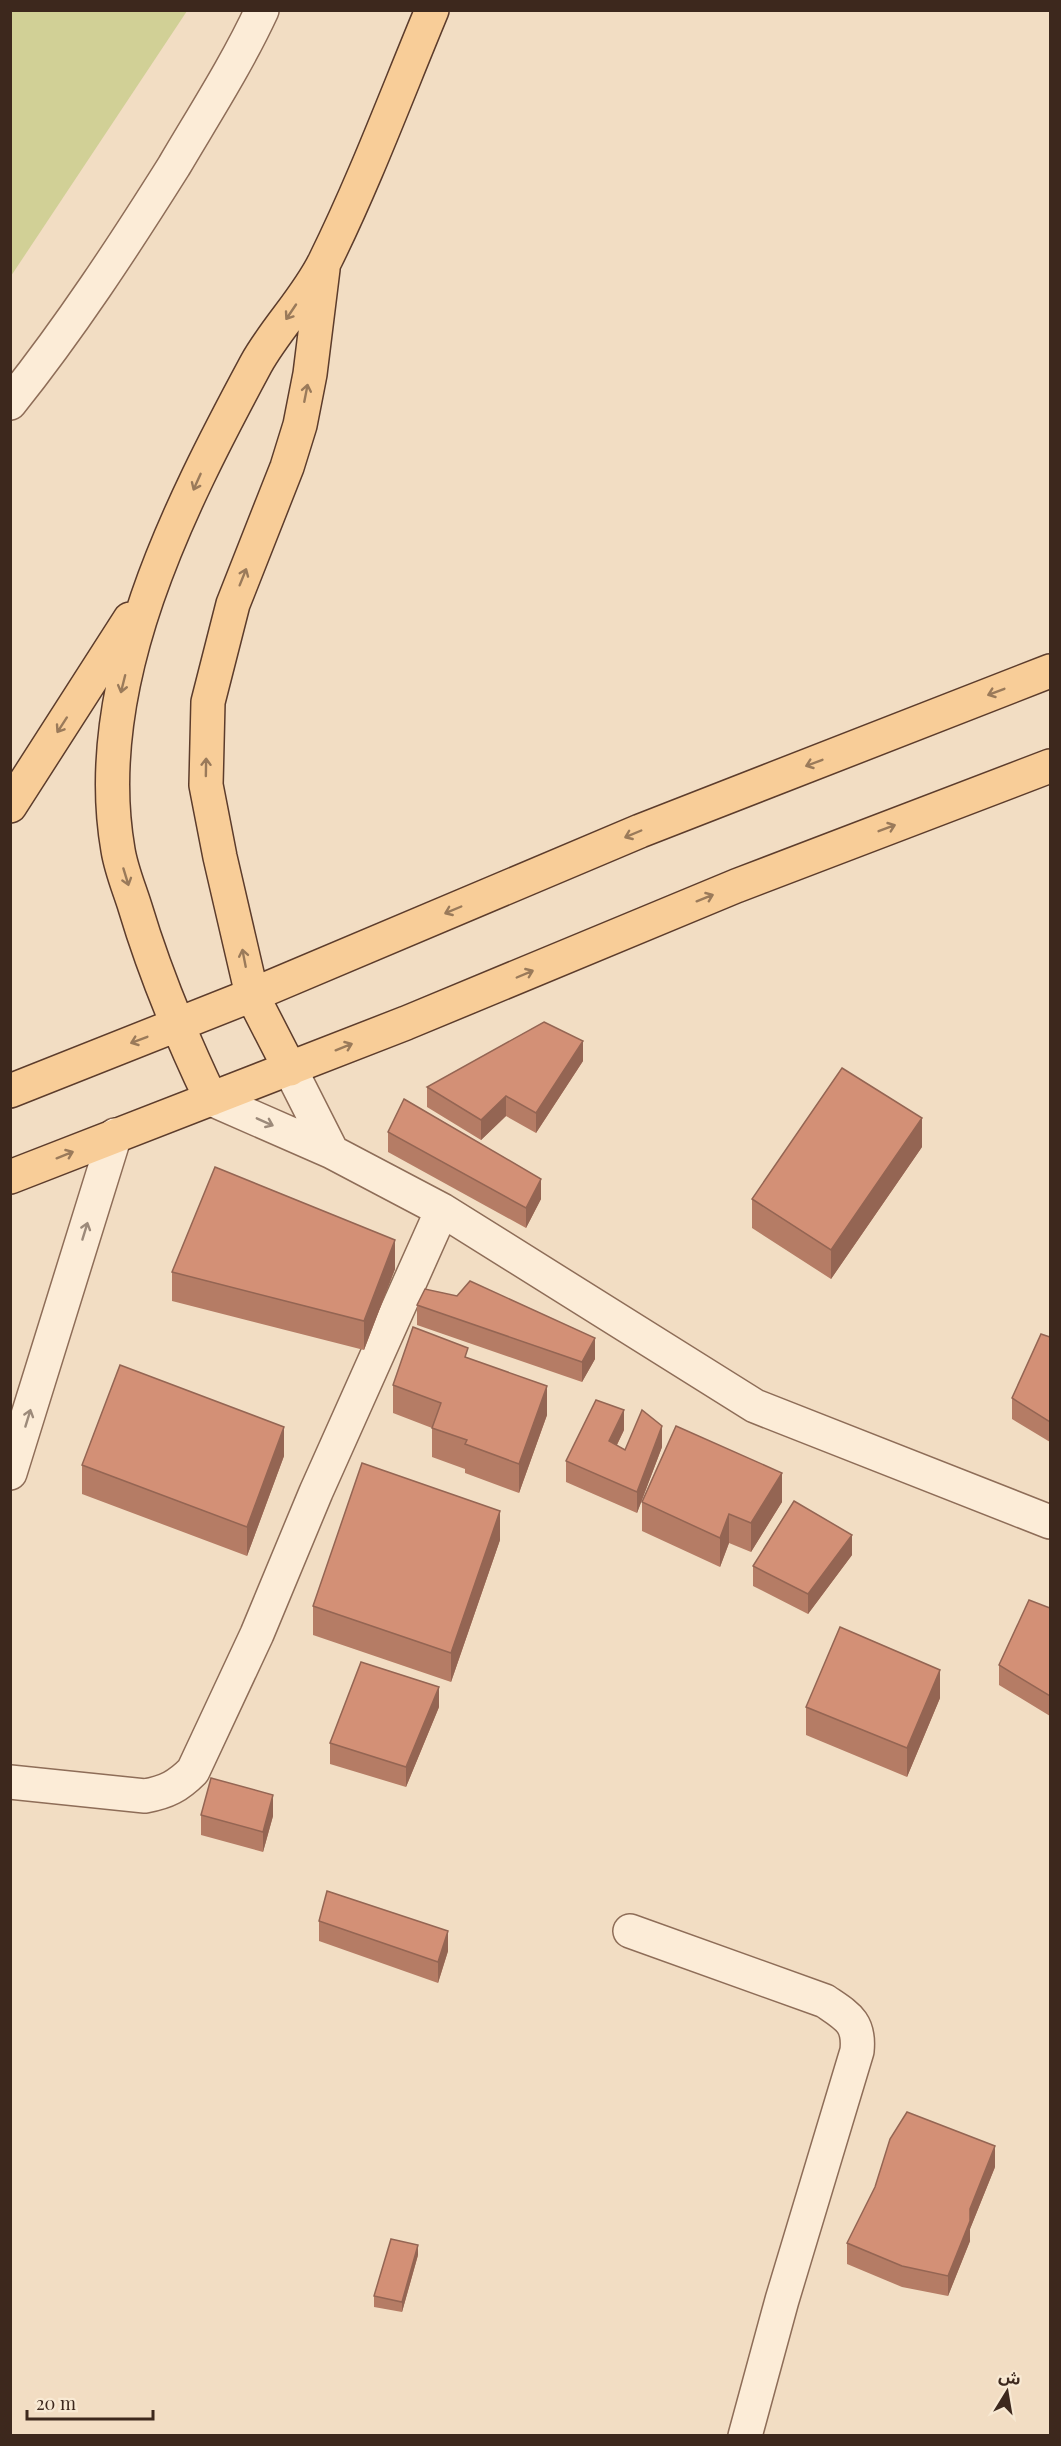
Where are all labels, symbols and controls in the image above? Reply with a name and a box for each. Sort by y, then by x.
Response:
one-way arrow [285,303,297,319]
one-way arrow [301,384,312,403]
one-way arrow [191,473,203,491]
one-way arrow [239,568,250,587]
one-way arrow [116,674,128,693]
one-way arrow [987,687,1006,698]
one-way arrow [56,716,69,733]
one-way arrow [200,757,212,777]
one-way arrow [805,758,824,769]
one-way arrow [877,822,896,833]
one-way arrow [624,829,642,840]
one-way arrow [121,867,132,886]
one-way arrow [695,892,713,903]
one-way arrow [444,905,463,916]
one-way arrow [238,948,249,968]
one-way arrow [515,968,534,979]
one-way arrow [130,1035,149,1046]
one-way arrow [335,1041,353,1052]
one-way arrow [255,1117,274,1128]
one-way arrow [55,1149,74,1160]
one-way arrow [80,1222,91,1241]
one-way arrow [23,1409,34,1428]
north arrow [977,2362,1037,2422]
text: ش [997,2364,1023,2389]
scale bar [27,2383,153,2421]
text: 20 m [36,2391,76,2415]

